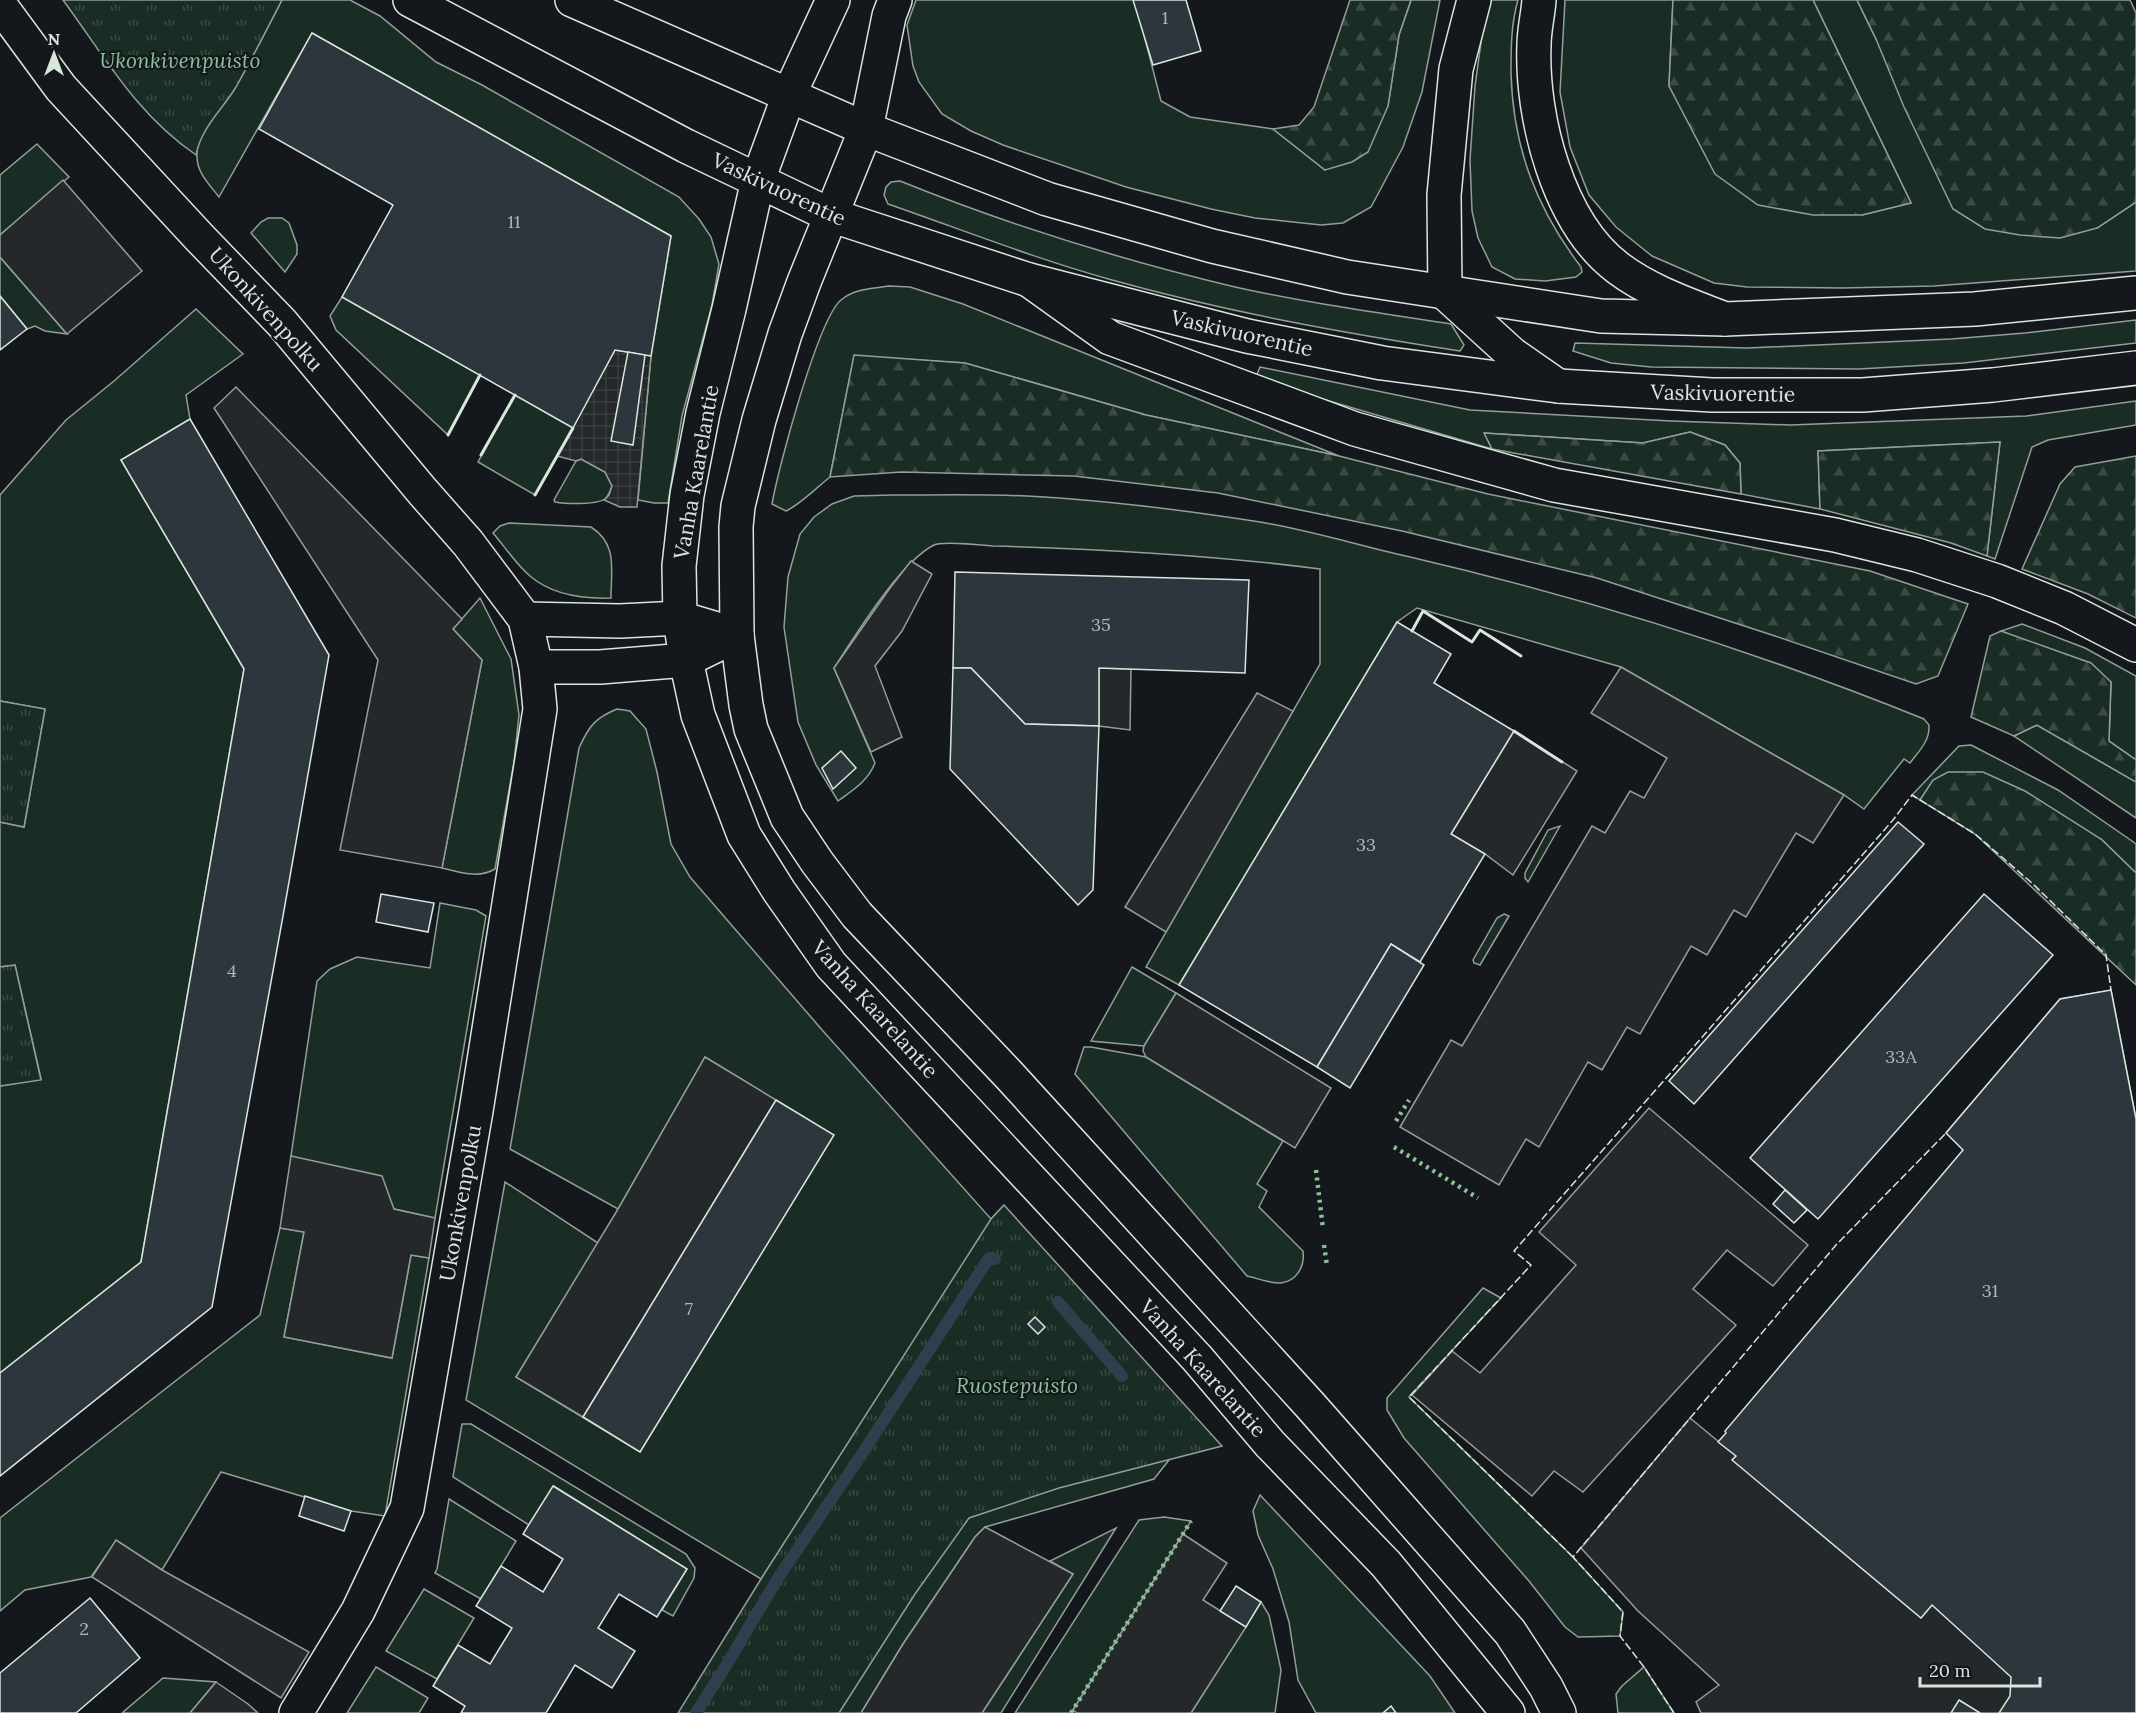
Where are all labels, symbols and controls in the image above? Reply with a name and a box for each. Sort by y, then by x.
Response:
house number: 1 [1162,6,1168,29]
north arrow [24,24,84,84]
text: N [48,29,60,49]
park label: Ukonkivenpuisto [100,47,260,74]
street label: Vaskivuorentie [707,146,850,232]
house number: 11 [507,210,521,233]
street label: Ukonkivenpolku [203,241,329,377]
street label: Vaskivuorentie [1168,303,1316,362]
street label: Vaskivuorentie [1649,378,1796,408]
street label: Vanha Kaarelantie [667,383,725,562]
house number: 35 [1091,613,1111,636]
house number: 33 [1356,833,1376,856]
street label: Vanha Kaarelantie [805,934,944,1084]
house number: 4 [227,959,237,982]
house number: 33A [1885,1045,1917,1068]
street label: Ukonkivenpolku [433,1123,487,1283]
house number: 31 [1982,1279,1998,1302]
street label: Vanha Kaarelantie [1133,1293,1272,1443]
house number: 7 [685,1297,693,1320]
park label: Ruostepuisto [956,1372,1078,1399]
house number: 2 [79,1617,89,1640]
scale bar [1920,1650,2040,1688]
text: 20 m [1929,1659,1971,1682]

